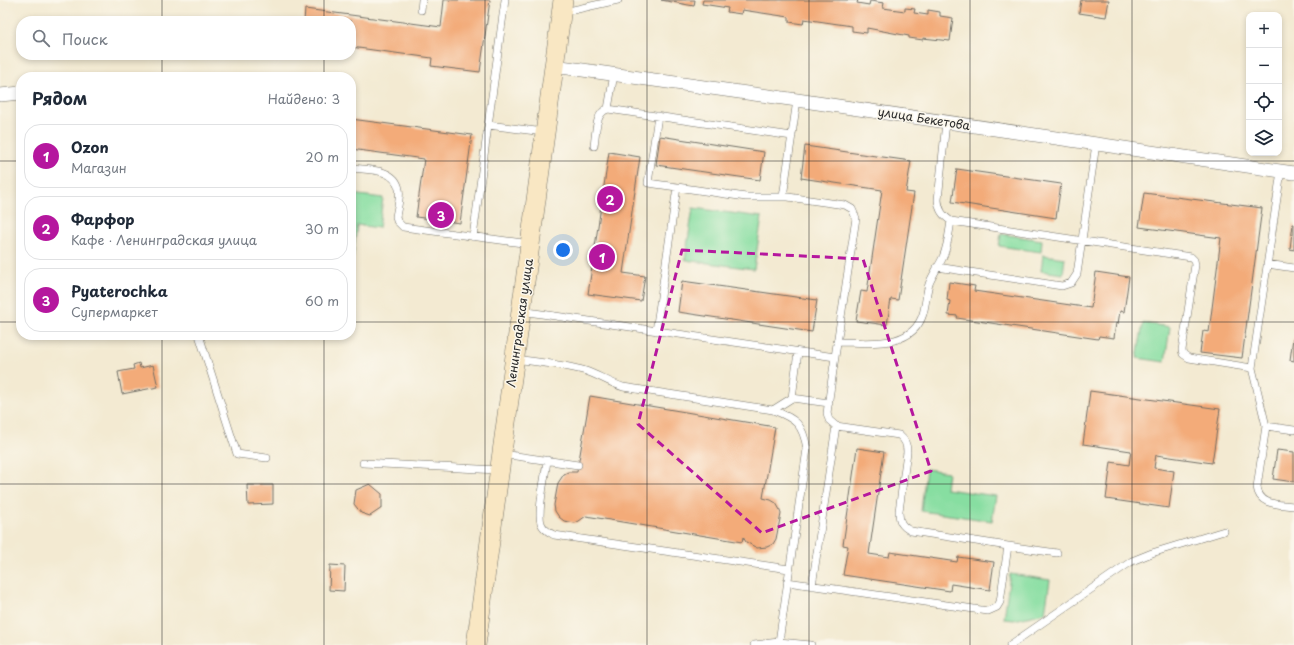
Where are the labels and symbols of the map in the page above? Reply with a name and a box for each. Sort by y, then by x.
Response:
street label: улица Бекетова [877,102,972,134]
pin: 2 [597,184,623,214]
pin: 3 [428,200,454,230]
your location [553,240,573,260]
pin: 1 [589,242,615,272]
street label: Ленинградская улица [501,257,537,388]

